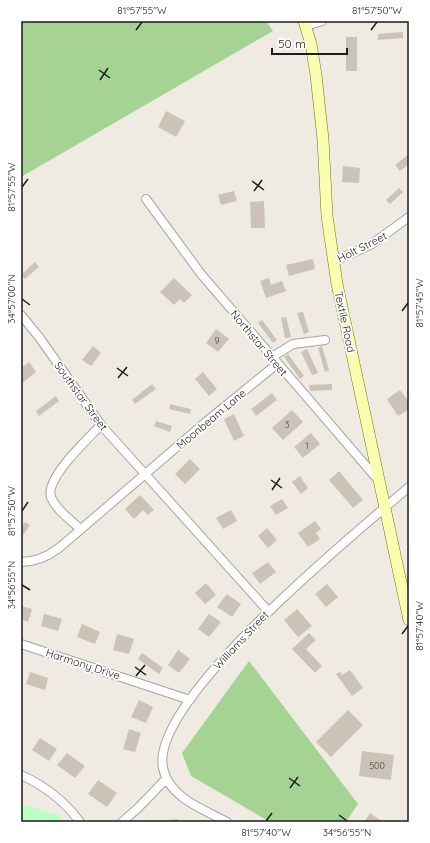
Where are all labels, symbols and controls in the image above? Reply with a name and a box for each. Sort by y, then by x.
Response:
text: 81°57'55"W [117,4,167,17]
text: 81°57'50"W [352,4,402,17]
scale bar [272,30,347,56]
text: 50 m [278,36,306,51]
text: 81°57'55"W [5,162,18,212]
street label: Holt Street [335,228,389,265]
text: 34°57'00"N [5,274,18,324]
text: 81°57'45"W [413,278,426,328]
street label: Textile Road [332,290,358,354]
street label: Northstar Street [227,307,291,379]
house number: 9 [214,335,220,346]
street label: Southstar Street [51,359,111,433]
street label: Moonbeam Lane [173,386,249,452]
house number: 3 [285,419,290,430]
house number: 1 [305,440,309,451]
text: 81°57'50"W [5,486,18,536]
text: 34°56'55"N [5,561,18,609]
text: 81°57'40"W [413,601,426,651]
street label: Williams Street [210,607,272,672]
street label: Harmony Drive [44,645,122,683]
house number: 500 [369,760,385,771]
text: 81°57'40"W [241,826,291,839]
text: 34°56'55"N [323,826,371,839]

